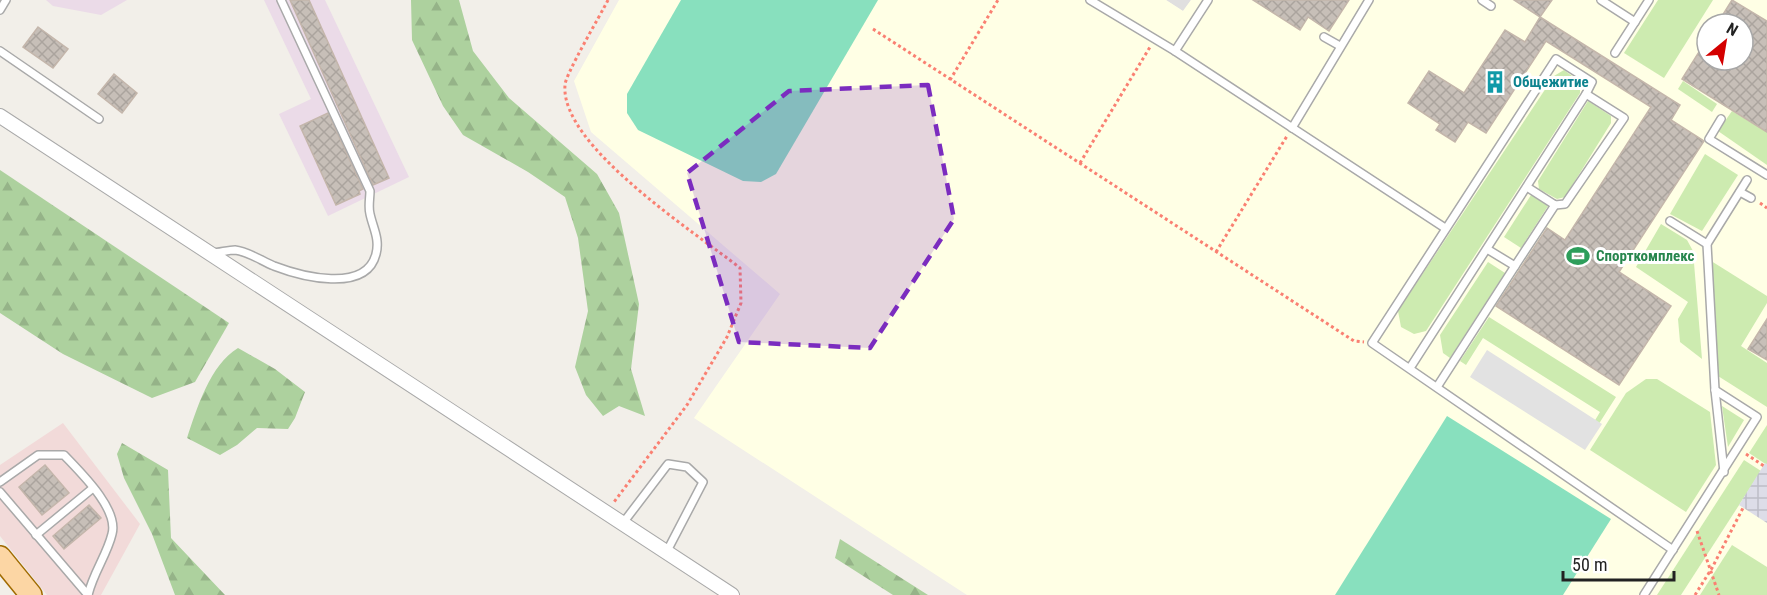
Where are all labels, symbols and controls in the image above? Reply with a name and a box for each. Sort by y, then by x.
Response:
north arrow [1695,12,1755,72]
text: N [1723,19,1741,40]
building icon: Общежитие [1482,69,1508,95]
place label: Общежитие [1513,73,1589,91]
sports icon: Спорткомплекс [1565,243,1591,269]
place label: Спорткомплекс [1596,247,1695,265]
scale bar [1563,544,1674,582]
text: 50 m [1572,554,1607,575]

